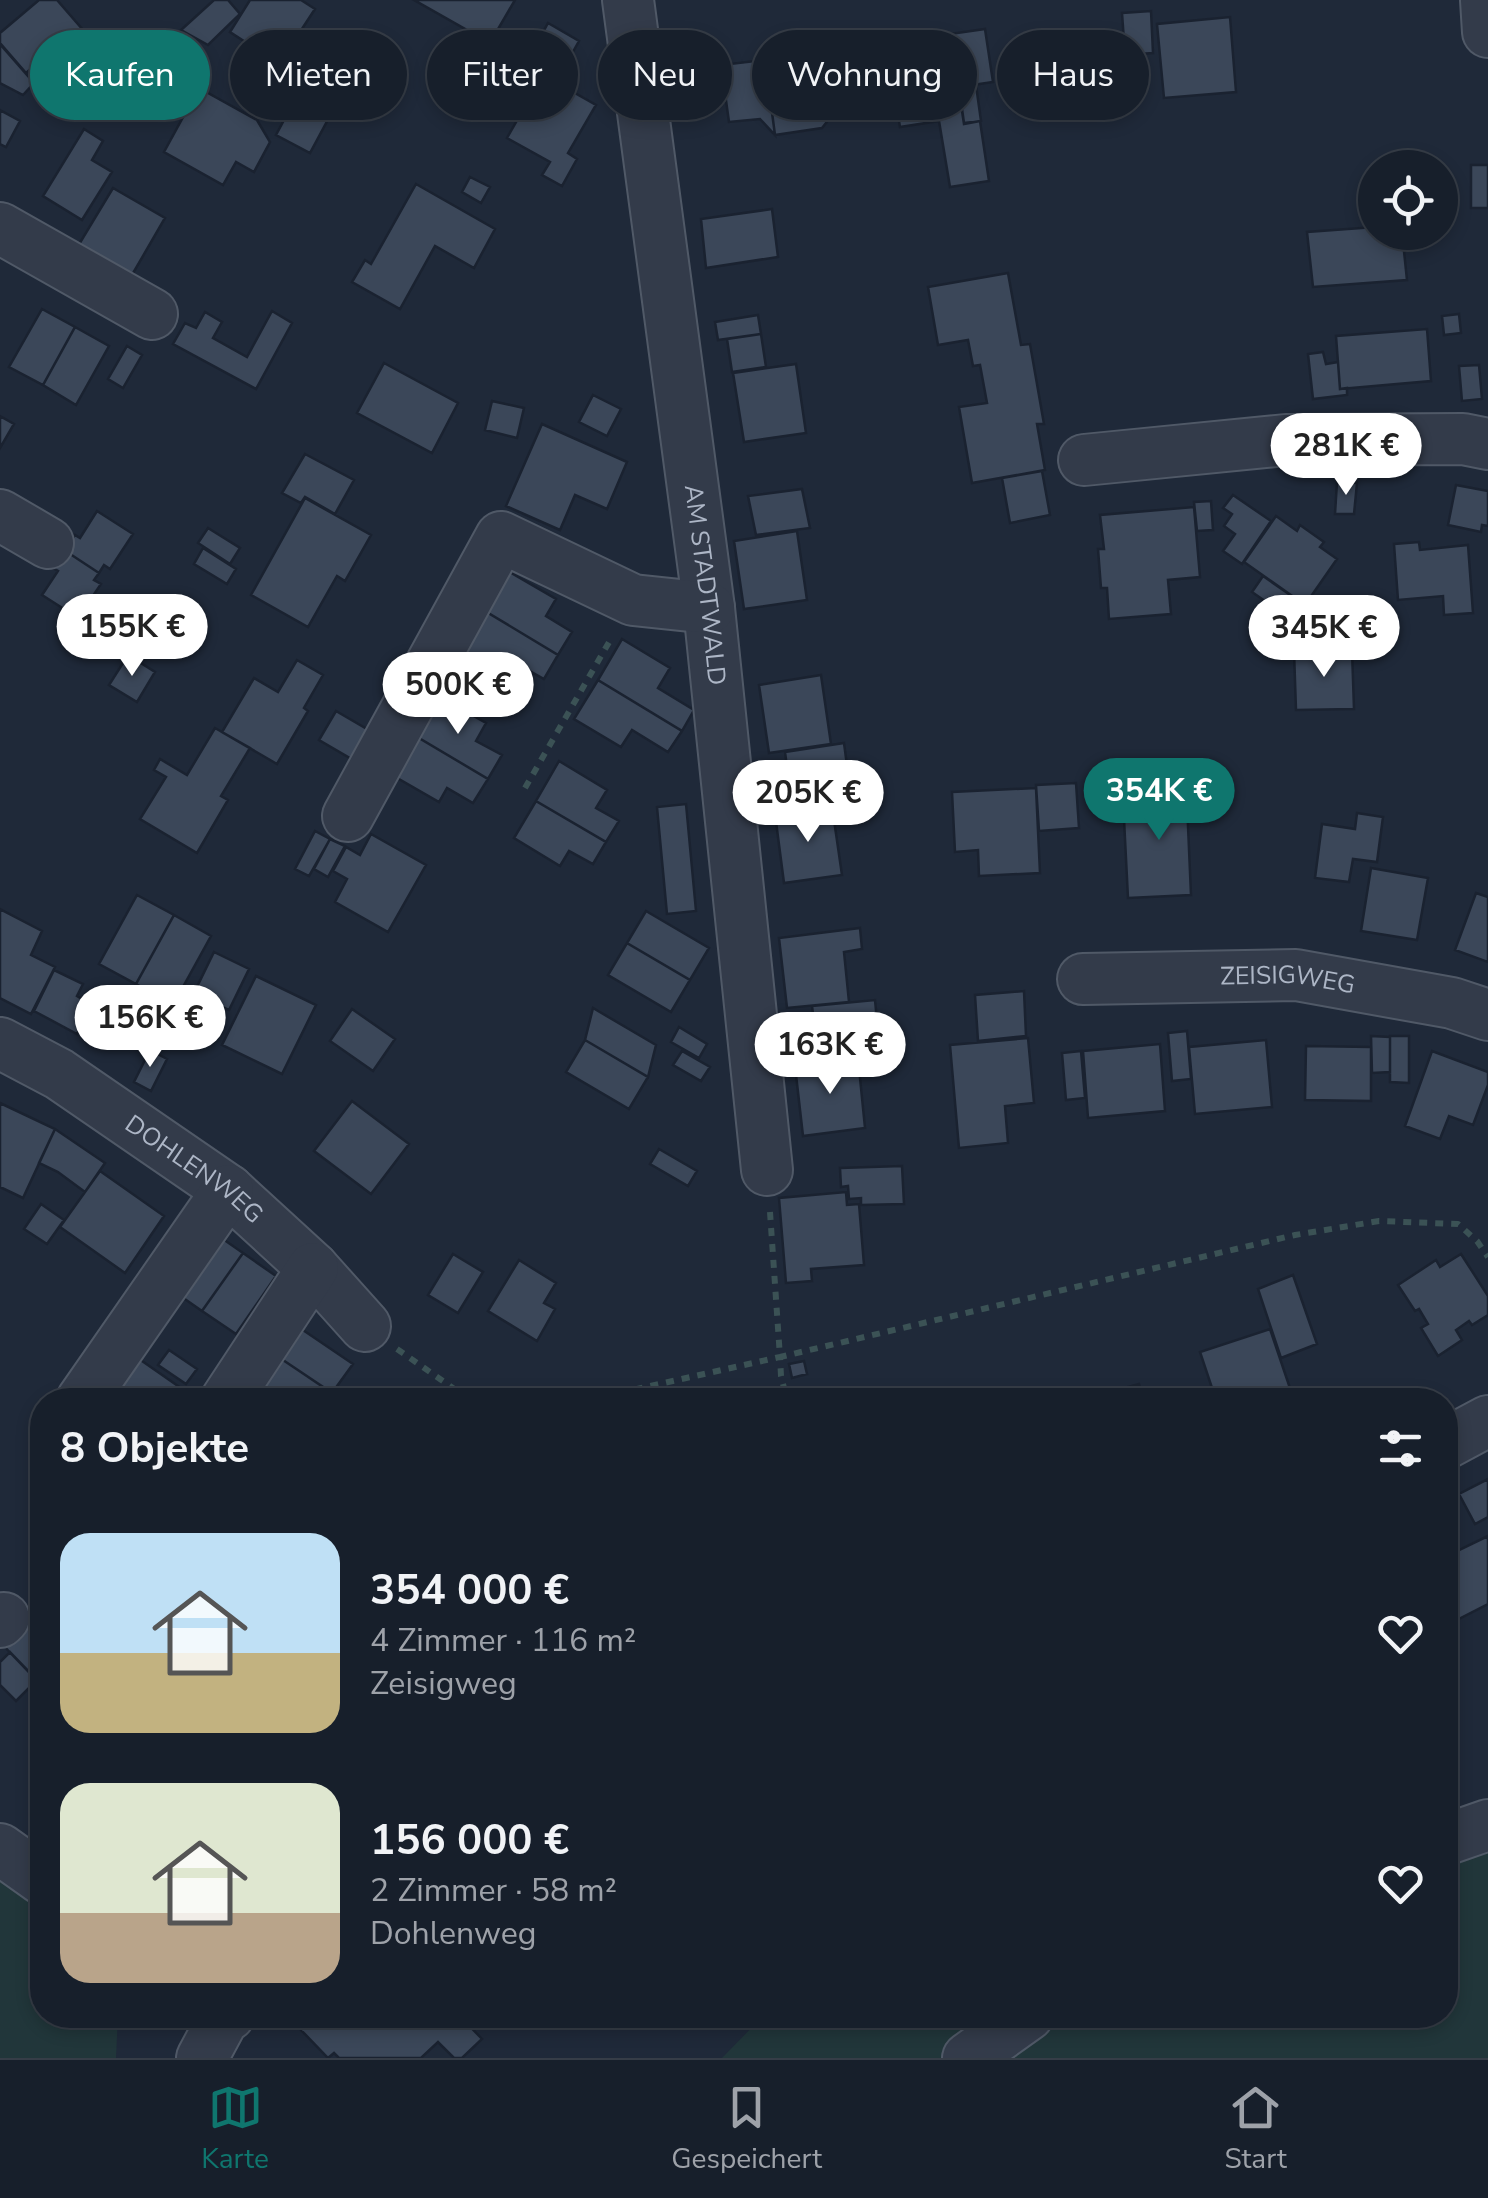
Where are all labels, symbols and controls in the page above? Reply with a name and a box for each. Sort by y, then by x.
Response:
chip: Kaufen [30,30,210,120]
chip: Mieten [230,30,407,120]
chip: Filter [427,30,578,120]
chip: Neu [598,30,732,120]
chip: Wohnung [752,30,977,120]
chip: Haus [997,30,1149,120]
map controls [1358,150,1458,250]
button: locate [1358,150,1458,250]
pin: 281K € [1265,413,1427,498]
text: 281K € [1293,424,1399,467]
street label: AM STADTWALD [676,483,734,687]
pin: 155K € [51,594,213,679]
pin: 345K € [1243,595,1405,680]
text: 155K € [79,605,185,648]
text: 345K € [1271,606,1377,649]
pin: 500K € [377,652,539,737]
text: 500K € [405,663,511,706]
pin: 354K € [1078,758,1240,843]
pin: 205K € [727,760,889,845]
text: 354K € [1106,769,1212,812]
text: 205K € [755,771,861,814]
street label: ZEISIGWEG [1220,958,1358,1002]
pin: 156K € [69,985,231,1070]
text: 156K € [97,996,203,1039]
pin: 163K € [749,1012,911,1097]
text: 163K € [777,1023,883,1066]
street label: DOHLENWEG [118,1107,271,1231]
text: 8 Objekte [60,1420,249,1477]
icon: filters [1373,1421,1428,1476]
text: 354 000 € [370,1562,569,1619]
icon: home [140,1573,260,1693]
icon: heart [1373,1606,1428,1661]
text: 4 Zimmer · 116 m² [370,1619,636,1662]
text: Zeisigweg [370,1662,517,1705]
text: 156 000 € [370,1812,569,1869]
icon: home [140,1823,260,1943]
icon: heart [1373,1856,1428,1911]
text: 2 Zimmer · 58 m² [370,1869,617,1912]
text: Dohlenweg [370,1912,537,1955]
tab: Karte [201,2080,269,2178]
tab: Gespeichert [671,2080,822,2178]
tab: Start [1224,2080,1287,2178]

